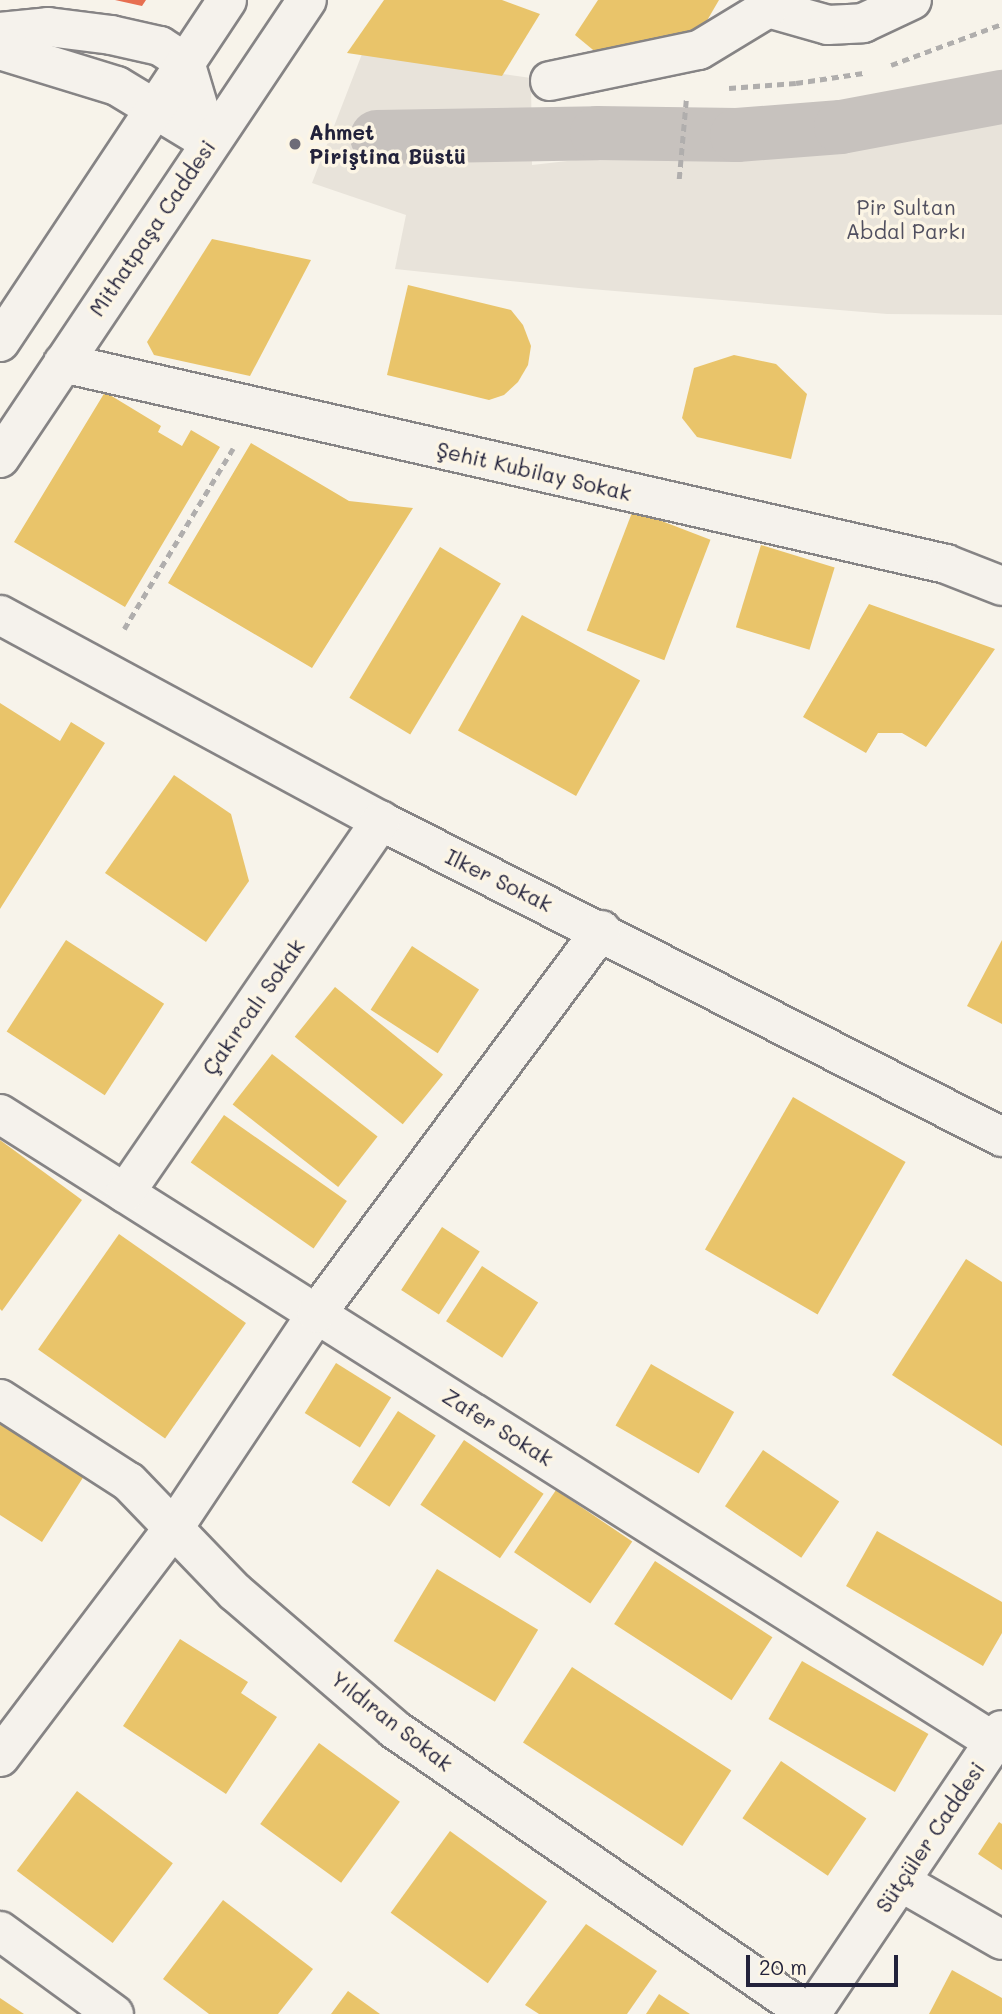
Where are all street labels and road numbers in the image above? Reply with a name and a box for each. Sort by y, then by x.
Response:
street label: Mithatpaşa Caddesi [84,135,220,321]
street label: Şehit Kubilay Sokak [434,436,634,506]
street label: Ilker Sokak [442,843,556,917]
street label: Çakırcalı Sokak [197,934,309,1080]
street label: Zafer Sokak [438,1383,558,1471]
street label: Yıldıran Sokak [326,1666,458,1776]
street label: Sütçüler Caddesi [870,1757,990,1917]

